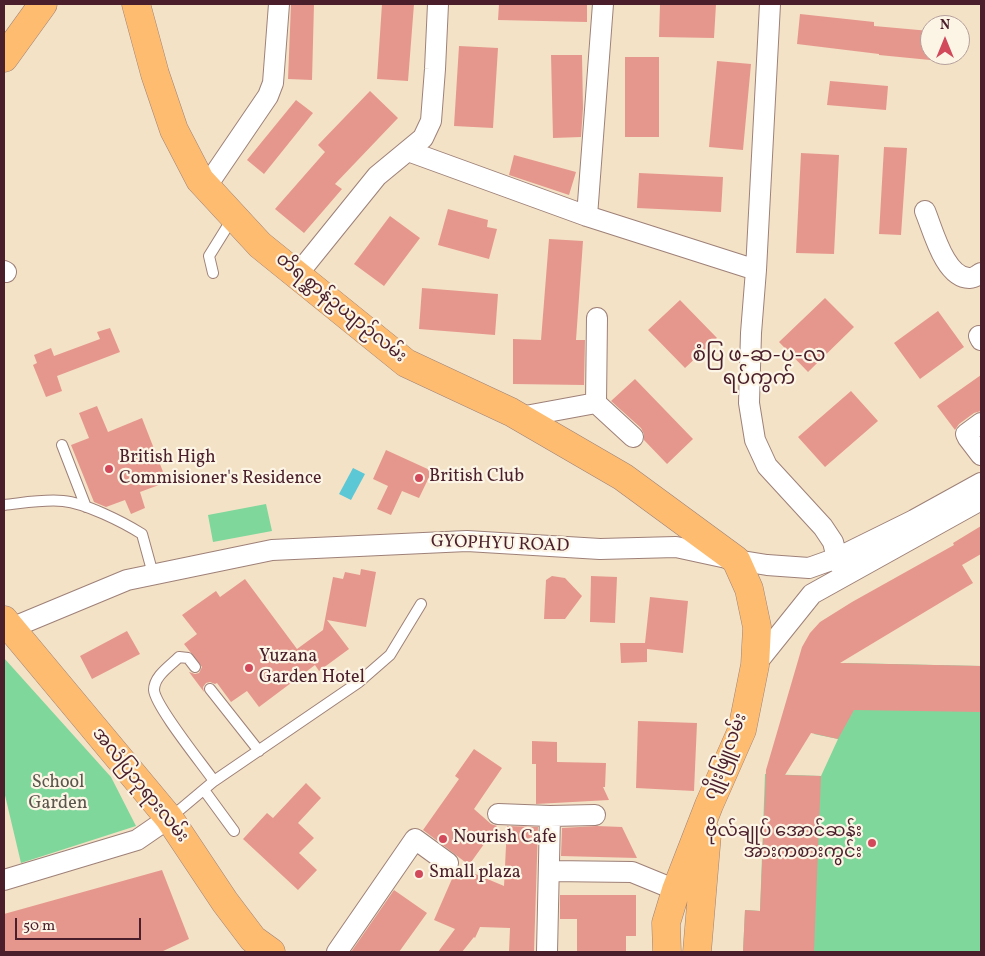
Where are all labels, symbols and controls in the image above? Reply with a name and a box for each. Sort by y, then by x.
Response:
north arrow [920,15,970,65]
text: N [940,16,950,35]
street label: တိရစ္ဆာန်ဥယျာဉ်လမ်း [270,250,410,368]
district label: စံပြ ဖ-ဆ-ပ-လ ရပ်ကွက် [693,345,825,392]
place label: British High Commisioner's Residence [119,448,322,490]
marker: British High Commisioner's Residence [103,463,115,475]
place label: British Club [429,467,524,489]
marker: British Club [413,472,425,484]
street label: GYOPHYU ROAD [430,532,570,558]
place label: Yuzana Garden Hotel [259,647,365,690]
marker: Yuzana Garden Hotel [243,662,255,674]
street label: ဂျိုးဖြူလမ်း [701,711,753,803]
street label: အလံပြဘုရားလမ်း [86,724,192,848]
park label: School Garden [28,773,88,816]
place label: ဗိုလ်ချုပ် အောင်ဆန်း အားကစားကွင်း [705,822,862,864]
place label: Nourish Cafe [453,828,556,850]
marker: Nourish Cafe [437,833,449,845]
marker: ဗိုလ်ချုပ် အောင်ဆန်း အားကစားကွင်း [866,837,878,849]
place label: Small plaza [429,863,521,885]
marker: Small plaza [413,868,425,880]
scale bar [18,908,144,940]
text: 50 m [23,916,55,937]

